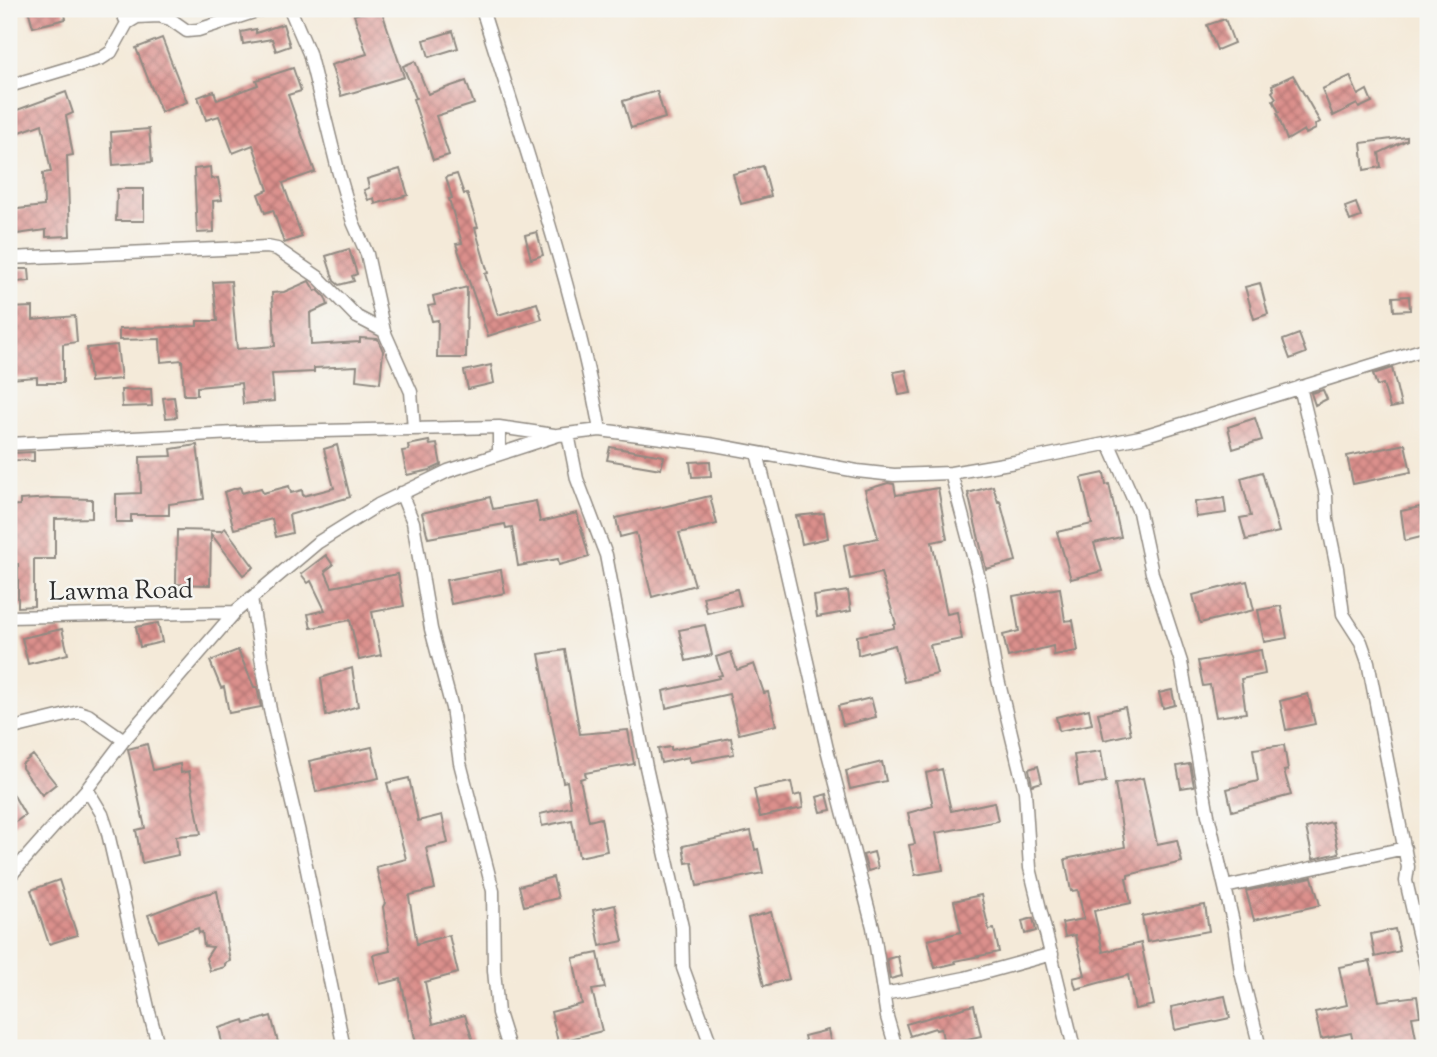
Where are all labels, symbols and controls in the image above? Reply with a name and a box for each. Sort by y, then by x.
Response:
street label: Lawma Road [49,572,194,612]

